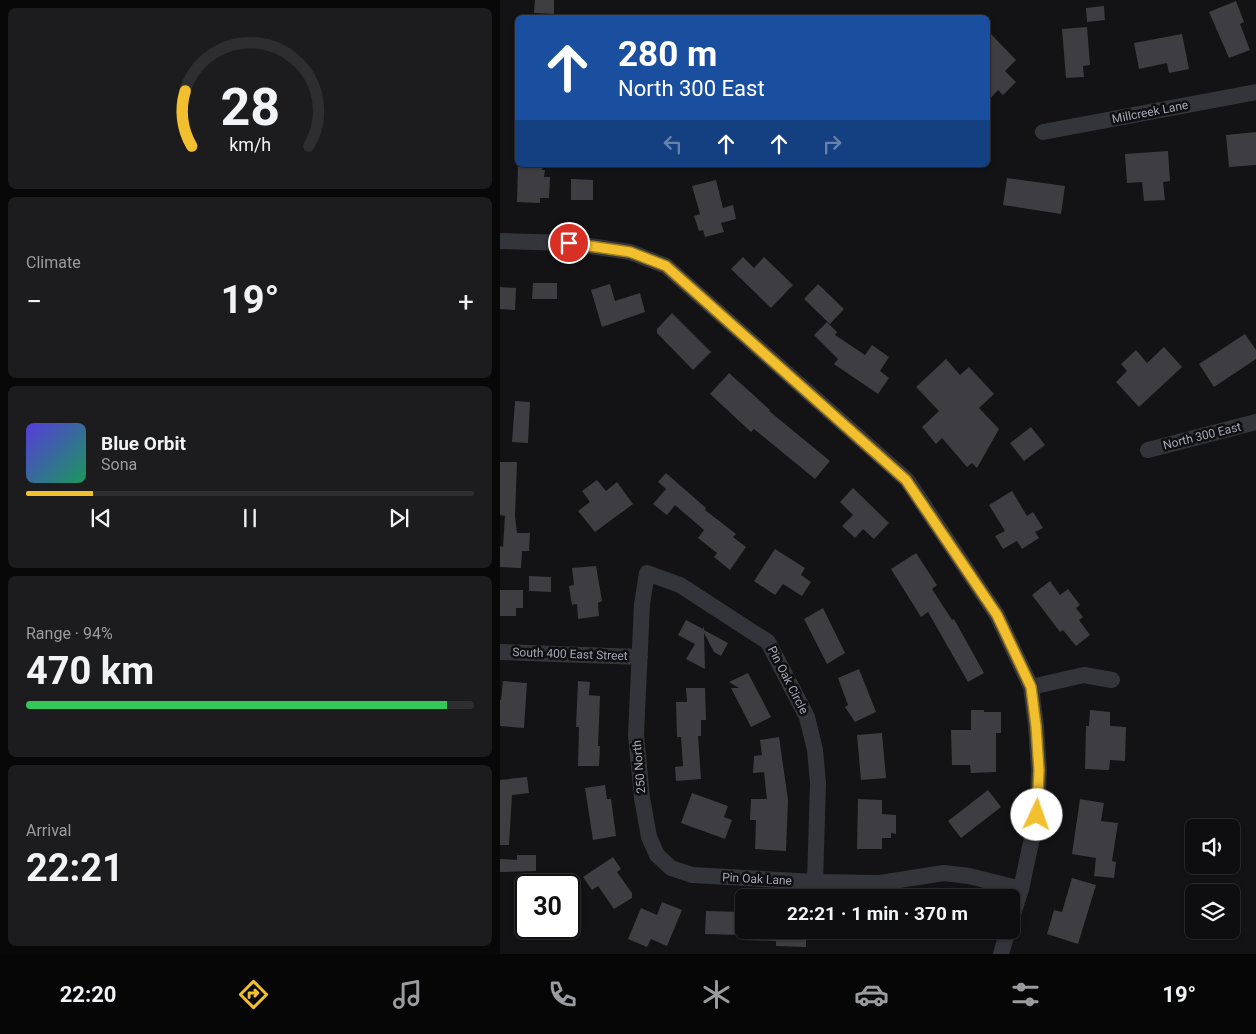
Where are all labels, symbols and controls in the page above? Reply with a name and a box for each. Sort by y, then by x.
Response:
text: 280 m [618,34,717,75]
icon: ahead [535,35,600,100]
text: North 300 East [618,76,765,101]
text: 28 [220,77,280,138]
street label: Millcreek Lane [1111,98,1189,126]
icon: left [659,130,687,158]
icon: ahead [712,130,740,158]
icon: ahead [765,130,793,158]
icon: right [818,130,846,158]
text: km/h [229,134,271,155]
pin [548,222,590,264]
icon: arrive [555,229,583,257]
text: Climate [26,253,81,272]
text: 19° [221,278,279,322]
text: − [26,285,42,318]
text: + [458,285,474,318]
street label: North 300 East [1162,420,1243,452]
text: Blue Orbit [101,432,186,455]
text: Sona [101,455,137,474]
icon: previous [87,504,115,532]
icon: pause [236,504,264,532]
icon: next [385,504,413,532]
text: Range · 94% [26,624,113,643]
street label: Pin Oak Circle [765,644,811,716]
street label: South 400 East Street [512,645,628,663]
text: 470 km [26,649,154,693]
street label: 250 North [630,740,648,794]
position arrow [1010,788,1062,840]
map controls [1185,819,1240,939]
button: sound [1185,819,1240,874]
text: Arrival [26,821,71,840]
text: 22:21 [26,846,124,890]
street label: Pin Oak Lane [722,870,792,888]
speed limit sign: 30 [515,874,580,939]
button: layers [1185,884,1240,939]
text: 22:21 · 1 min · 370 m [787,902,968,925]
icon: directions [236,977,271,1012]
icon: music [390,977,425,1012]
icon: phone [545,977,580,1012]
icon: climate [699,977,734,1012]
icon: car [854,977,889,1012]
icon: filters [1008,977,1043,1012]
text: 22:20 [60,982,116,1007]
text: 19° [1162,982,1196,1007]

